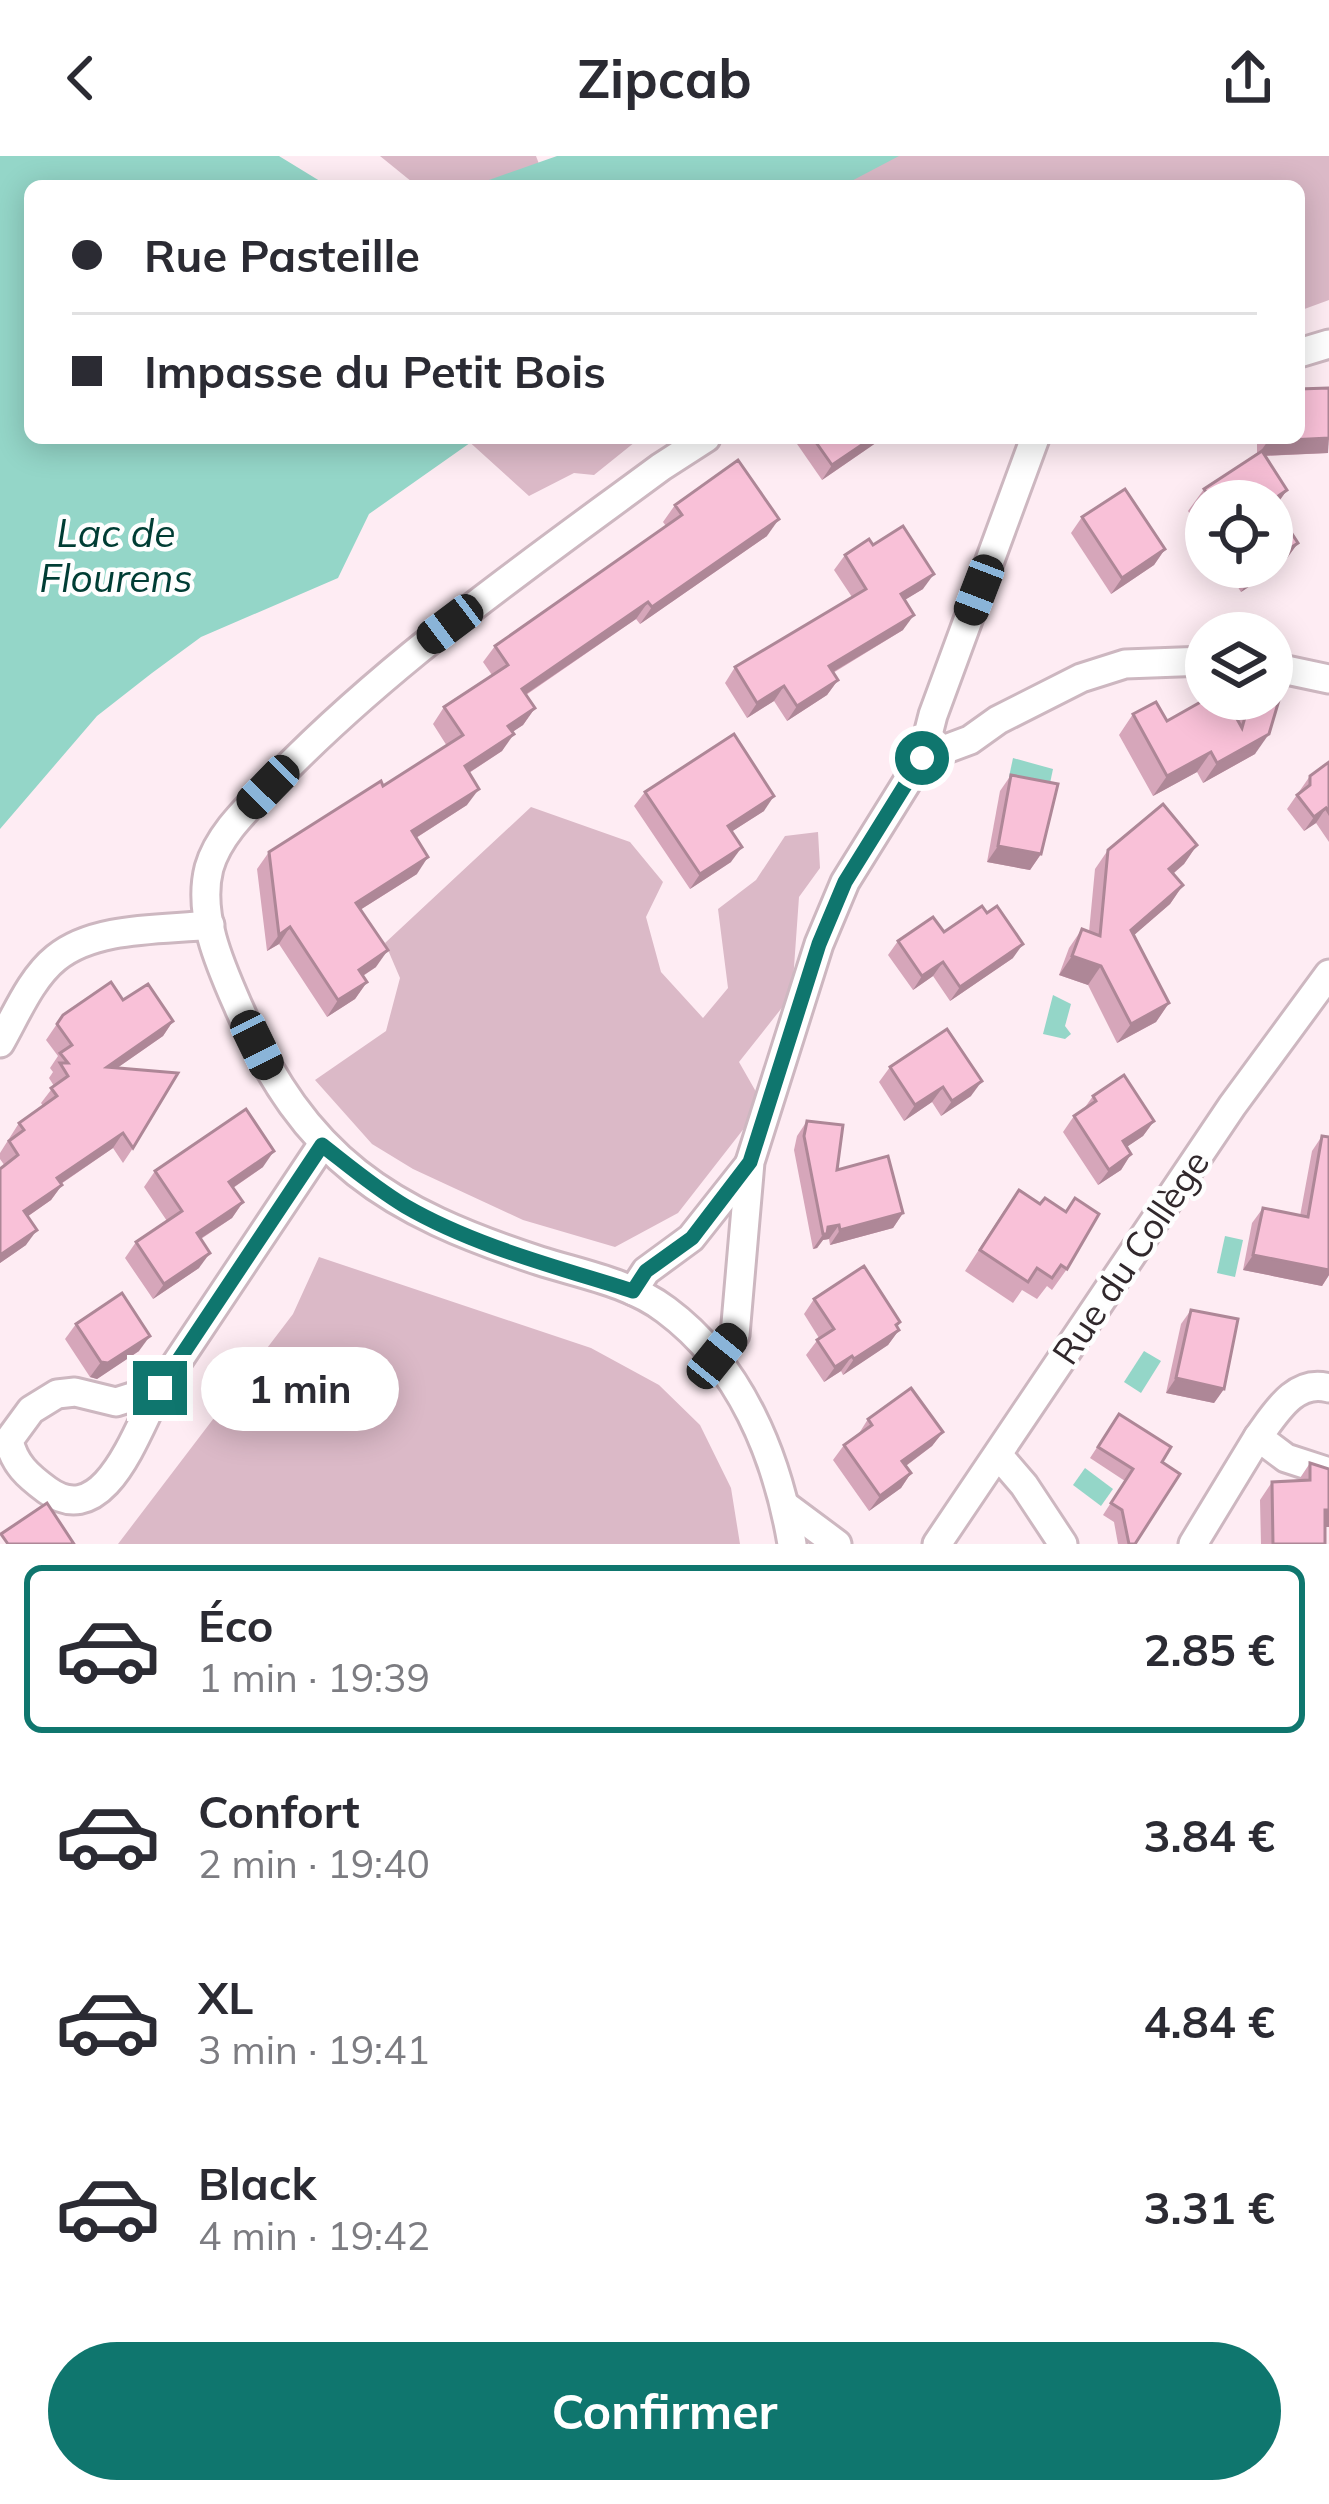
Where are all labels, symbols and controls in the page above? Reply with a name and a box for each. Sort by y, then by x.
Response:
text: Zipcab [577,44,752,112]
icon: back [48,45,114,111]
icon: share [1215,45,1281,111]
text: Rue Pasteille [144,227,420,283]
text: Impasse du Petit Bois [144,343,606,399]
map controls [1185,480,1293,720]
button: locate [1185,480,1293,588]
water label: Lac de Flourens [39,508,193,602]
car [949,550,1009,630]
car [410,588,490,660]
button: layers [1185,612,1293,720]
route start [895,731,949,785]
car [230,749,306,825]
car [225,1005,289,1085]
street label: Rue du Collège [1042,1141,1218,1373]
car [680,1317,754,1395]
callout: 1 min [202,1346,400,1430]
route end [133,1361,187,1415]
text: 1 min [249,1364,351,1413]
icon: car [54,1595,162,1703]
text: Éco [198,1597,274,1653]
text: 2.85 € [1144,1621,1275,1677]
text: 1 min · 19:39 [198,1653,430,1702]
icon: car [54,1781,162,1889]
text: Confort [198,1783,360,1839]
text: 3.84 € [1144,1807,1275,1863]
text: 2 min · 19:40 [198,1839,430,1888]
icon: car [54,1967,162,2075]
text: XL [198,1969,253,2025]
text: 4.84 € [1144,1993,1275,2049]
text: 3 min · 19:41 [198,2025,430,2074]
icon: car [54,2153,162,2261]
text: Black [198,2155,316,2211]
text: 3.31 € [1144,2179,1275,2235]
text: 4 min · 19:42 [198,2211,430,2260]
button: Confirmer [48,2342,1281,2480]

